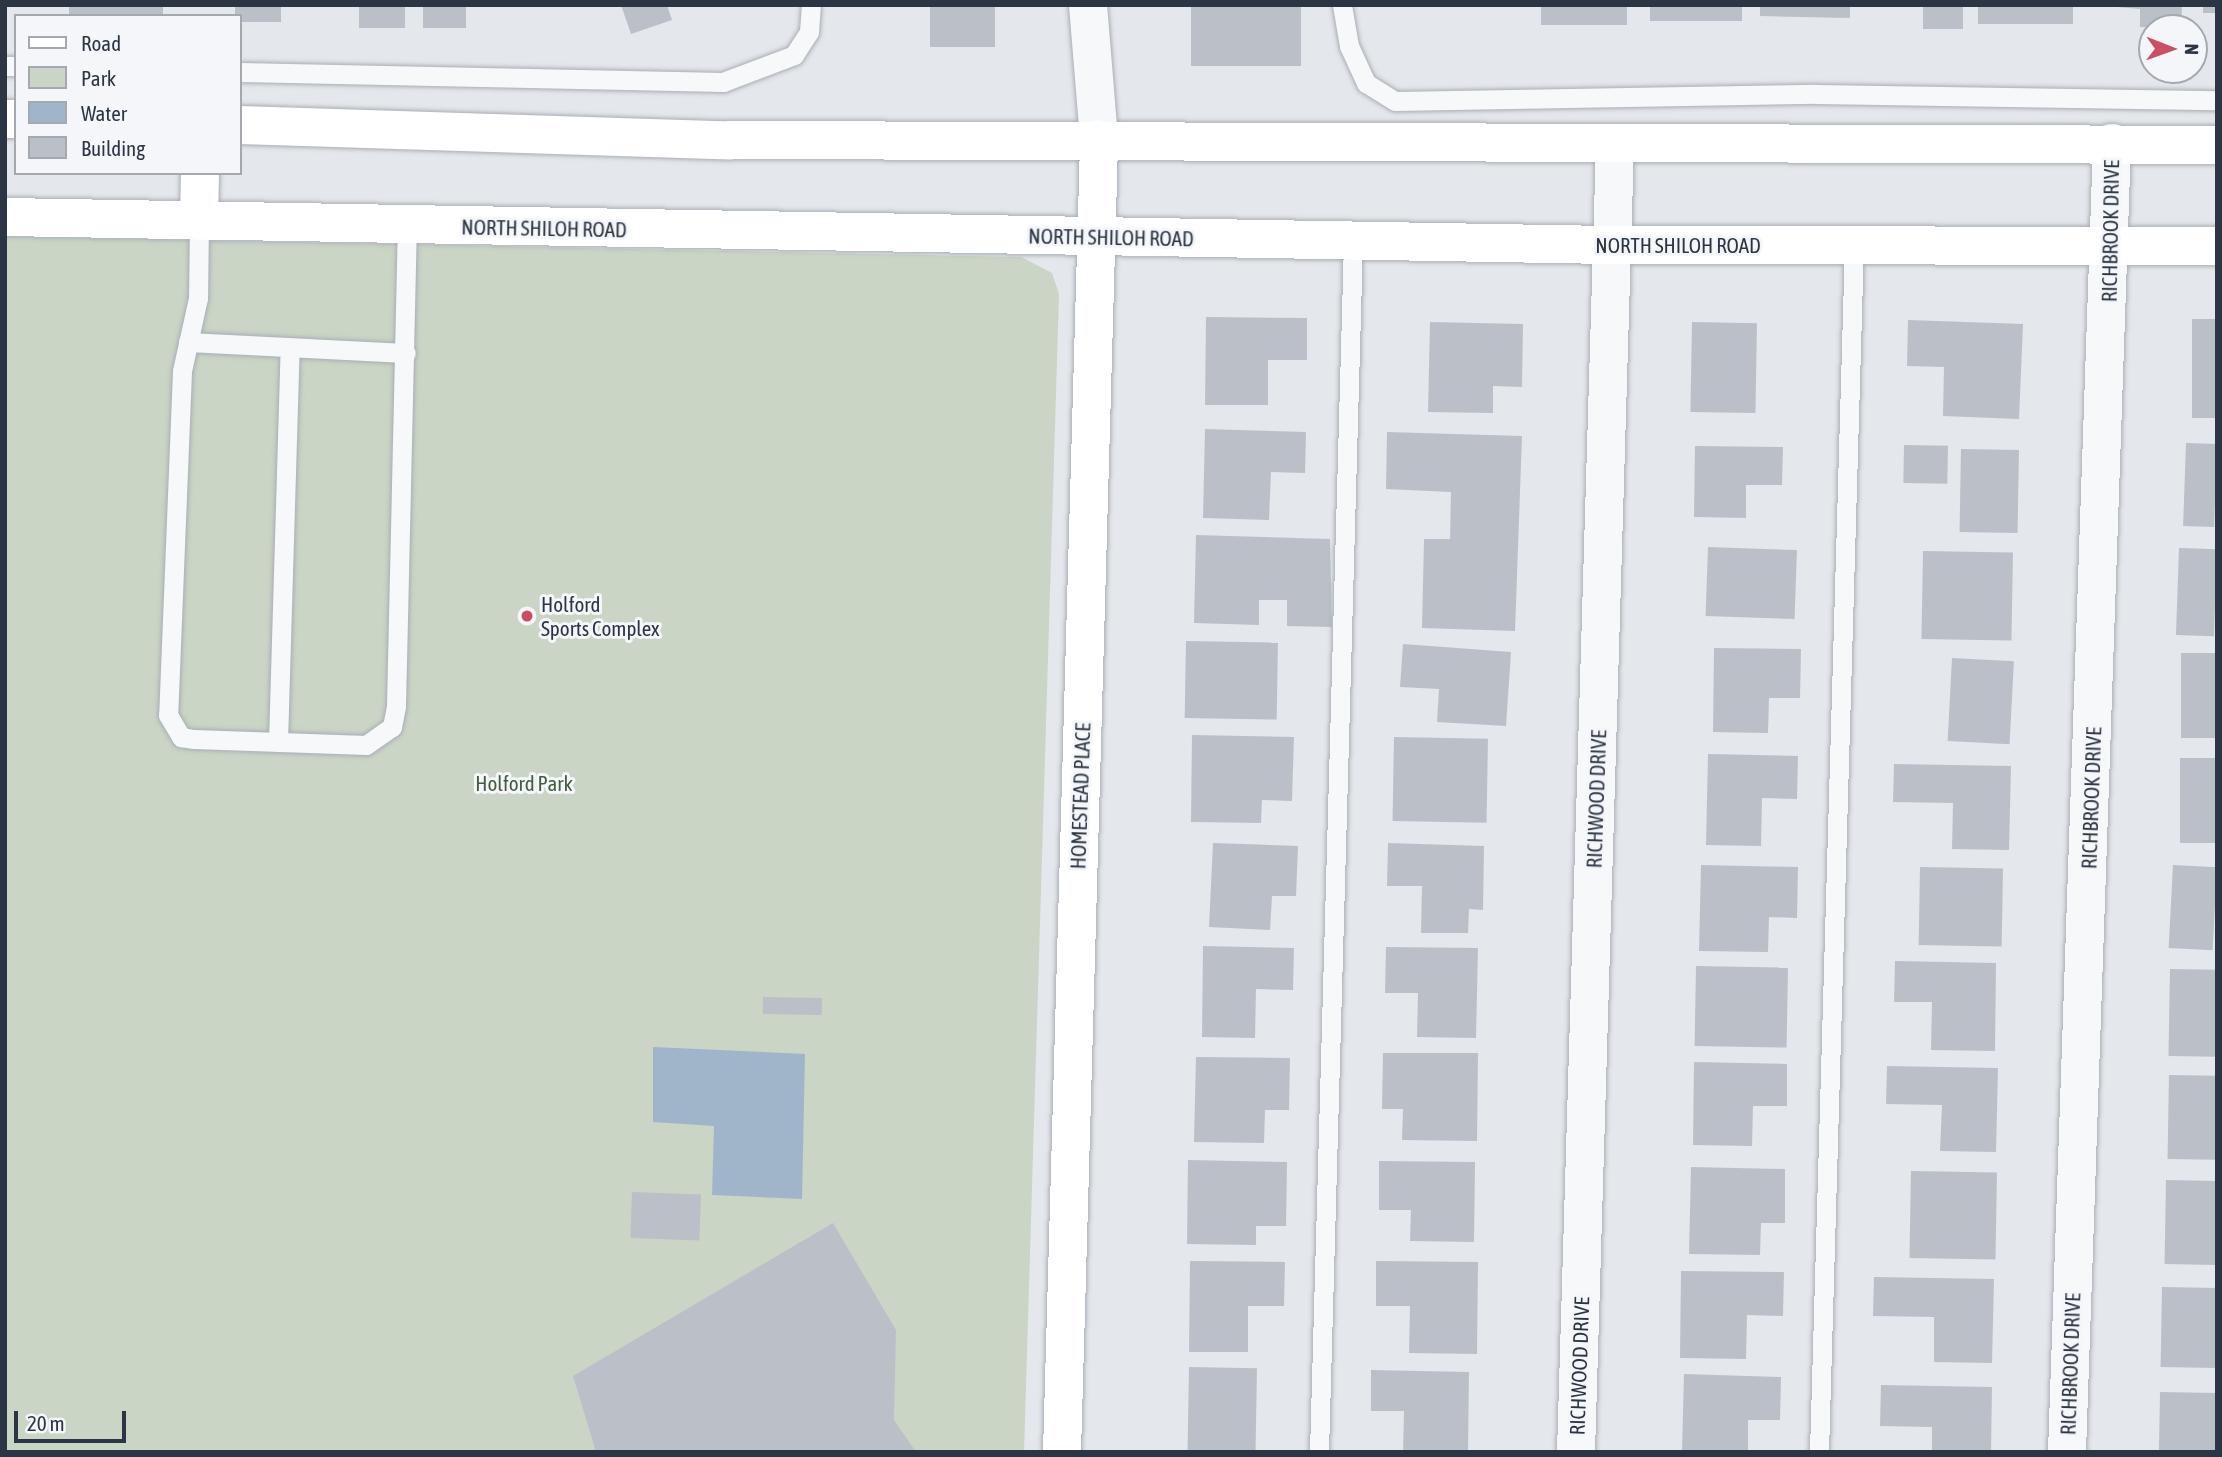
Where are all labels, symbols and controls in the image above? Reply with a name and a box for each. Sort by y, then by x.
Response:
legend [14,14,242,175]
north arrow [2138,14,2208,84]
text: Road [81,31,121,55]
text: N [2181,44,2203,55]
text: Park [81,66,116,90]
text: Water [81,101,127,125]
text: Building [81,136,145,160]
street label: RICHBROOK DRIVE [2096,160,2124,302]
street label: NORTH SHILOH ROAD [461,214,627,242]
street label: NORTH SHILOH ROAD [1028,223,1194,251]
street label: NORTH SHILOH ROAD [1595,232,1761,258]
place label: Holford Sports Complex [541,591,660,641]
marker: Holford Sports Complex [519,608,535,624]
street label: HOMESTEAD PLACE [1065,722,1095,870]
street label: RICHBROOK DRIVE [2076,726,2106,870]
street label: RICHWOOD DRIVE [1581,729,1611,869]
park label: Holford Park [475,770,573,796]
street label: RICHBROOK DRIVE [2055,1292,2085,1436]
street label: RICHWOOD DRIVE [1564,1296,1594,1436]
scale bar [18,1398,130,1442]
text: 20 m [27,1411,65,1435]

